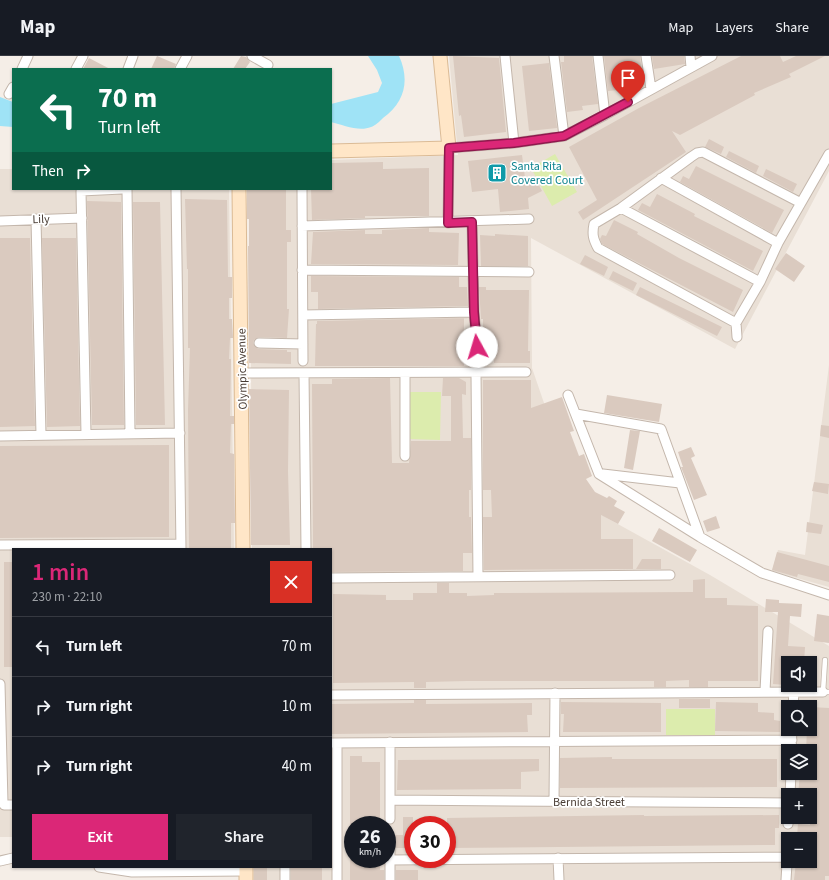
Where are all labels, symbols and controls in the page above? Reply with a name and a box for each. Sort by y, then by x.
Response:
text: Map [20,14,55,41]
text: Map [668,18,693,38]
text: Layers [715,18,753,38]
text: Share [775,18,809,38]
pin [611,61,645,102]
icon: arrive [617,67,639,89]
text: 70 m [98,78,157,118]
icon: left [32,84,84,136]
text: Turn left [98,115,160,140]
place label: Santa Rita Covered Court [511,158,583,189]
icon: right [72,160,94,182]
text: Then [32,161,64,182]
building icon: Santa Rita Covered Court [486,162,508,184]
street label: Lily [32,211,50,228]
position arrow [456,326,498,368]
street label: Olympic Avenue [233,328,252,410]
text: 1 min [32,555,89,590]
button: close [270,561,312,603]
text: 230 m · 22:10 [32,588,102,606]
icon: left [32,636,54,658]
text: Turn left [66,636,122,657]
text: 70 m [282,636,312,657]
map controls [781,656,817,868]
button: sound [781,656,817,692]
icon: right [32,696,54,718]
text: Turn right [66,696,132,717]
text: 10 m [282,696,312,717]
button: search [781,700,817,736]
button: layers [781,744,817,780]
icon: right [32,756,54,778]
text: Turn right [66,756,132,777]
text: 40 m [282,756,312,777]
button: + [781,788,817,824]
street label: Bernida Street [553,794,625,811]
button: Exit [32,814,168,860]
button: Share [176,814,312,860]
speed limit sign: 30 [404,816,456,868]
text: 26 [359,823,381,851]
button: − [781,832,817,868]
text: km/h [359,845,381,859]

